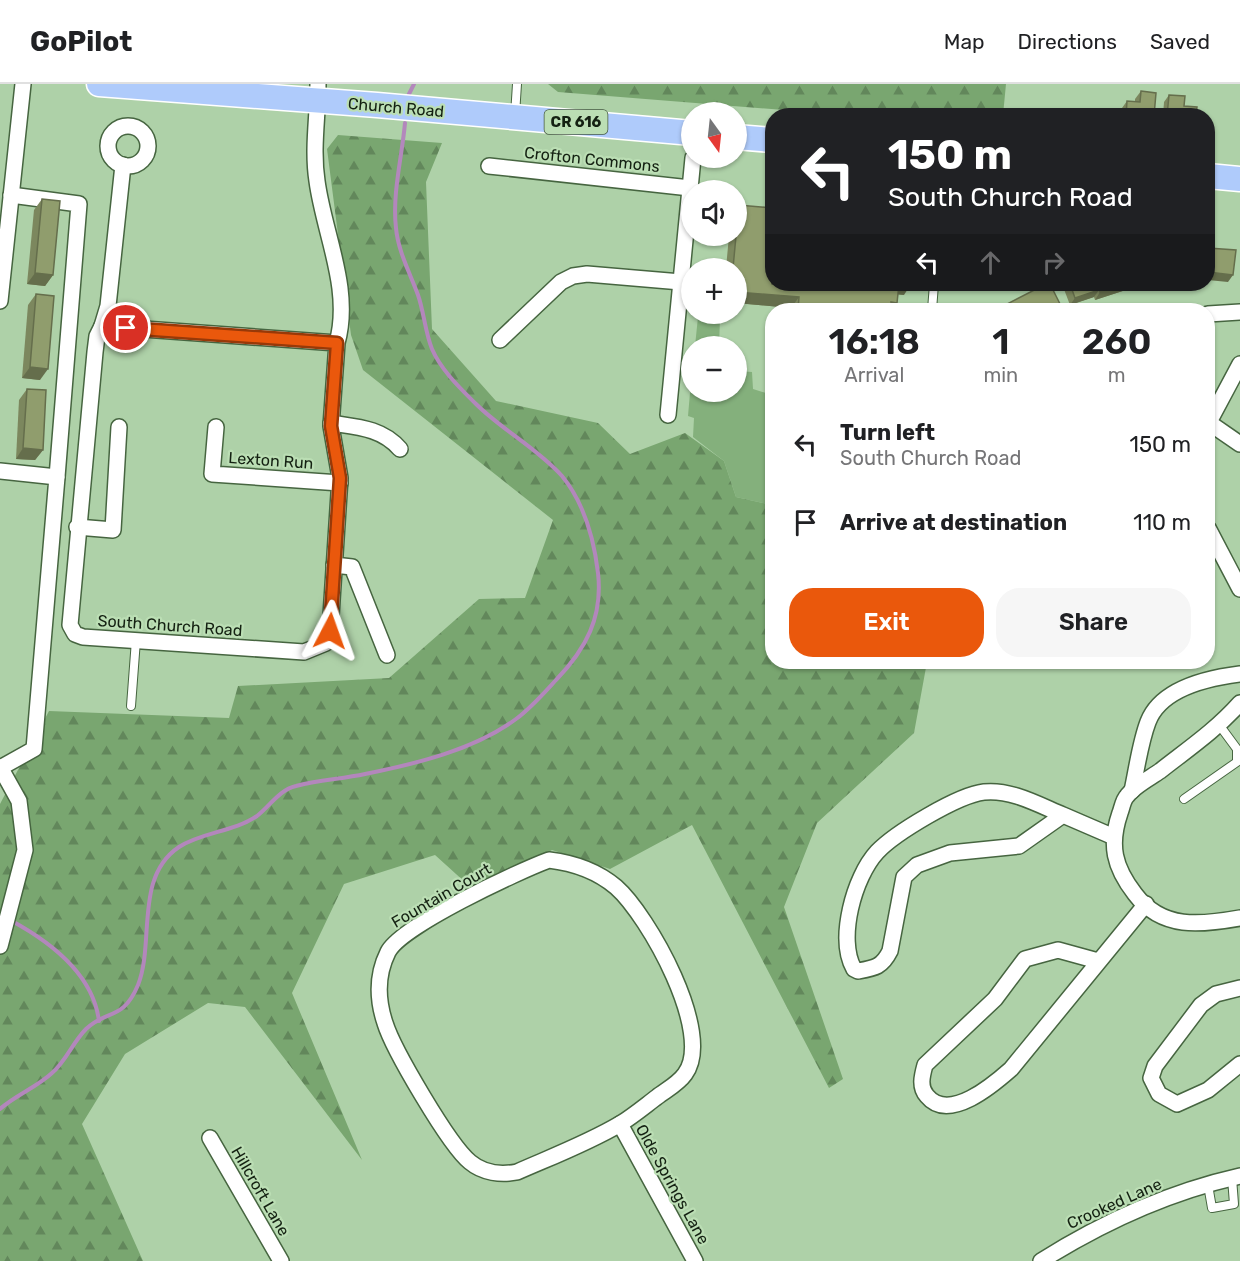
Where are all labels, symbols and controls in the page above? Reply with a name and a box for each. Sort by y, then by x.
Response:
text: GoPilot [30,25,132,58]
text: Map [944,29,985,54]
text: Directions [1018,29,1117,54]
text: Saved [1150,29,1210,54]
street label: Church Road [347,94,445,121]
north arrow [681,102,747,168]
map controls [681,102,747,402]
road number: CR 616 [544,110,608,134]
text: 150 m [888,130,1012,180]
icon: left [789,132,867,210]
street label: Crofton Commons [523,143,661,176]
button: sound [681,180,747,246]
text: South Church Road [888,181,1133,213]
icon: left [911,246,944,279]
icon: ahead [974,246,1007,279]
icon: right [1037,246,1070,279]
button: + [681,258,747,324]
pin [100,302,151,353]
icon: arrive [109,311,142,344]
text: 16:18 [828,320,920,363]
text: 1 [992,320,1010,363]
text: 260 [1082,320,1152,363]
button: − [681,336,747,402]
text: Arrival [844,363,904,387]
text: min [984,363,1018,387]
text: m [1108,363,1126,387]
text: Turn left [840,419,935,446]
icon: left [789,428,822,461]
text: 150 m [1130,431,1191,458]
text: South Church Road [840,446,1021,470]
street label: Lexton Run [228,448,314,473]
icon: arrive [789,506,822,539]
text: Arrive at destination [840,509,1067,536]
text: 110 m [1133,509,1191,536]
button: Exit [789,588,984,657]
button: Share [996,588,1191,657]
position arrow [298,599,362,663]
street label: South Church Road [97,611,243,640]
street label: Fountain Court [388,859,494,932]
street label: Olde Springs Lane [632,1121,713,1248]
street label: Hillcroft Lane [227,1143,294,1239]
street label: Crooked Lane [1064,1174,1165,1233]

